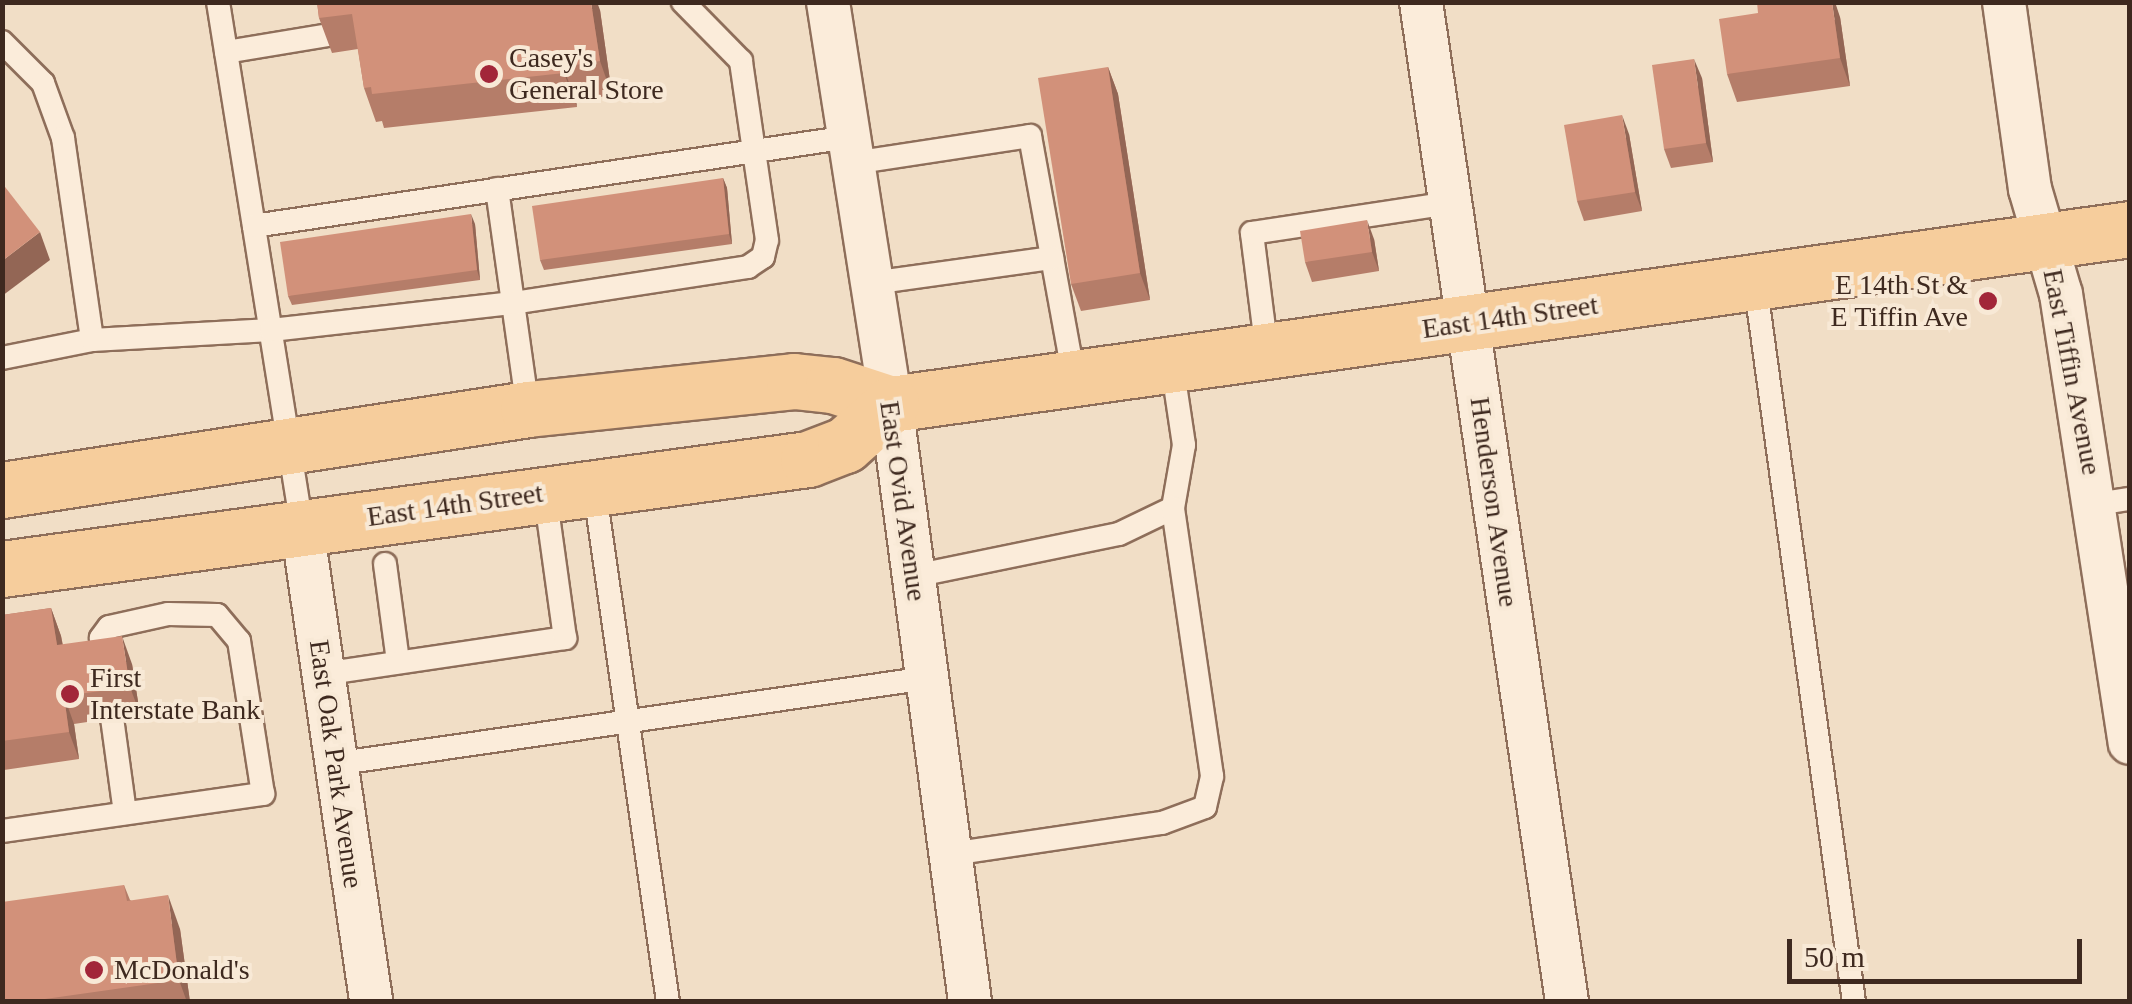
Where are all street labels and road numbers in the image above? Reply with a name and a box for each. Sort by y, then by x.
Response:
street label: East Tiffin Avenue [2035,265,2109,479]
street label: East 14th Street [1420,288,1600,346]
street label: Henderson Avenue [1463,394,1525,610]
street label: East Ovid Avenue [872,398,934,604]
street label: East 14th Street [365,476,545,534]
street label: East Oak Park Avenue [302,637,370,891]

